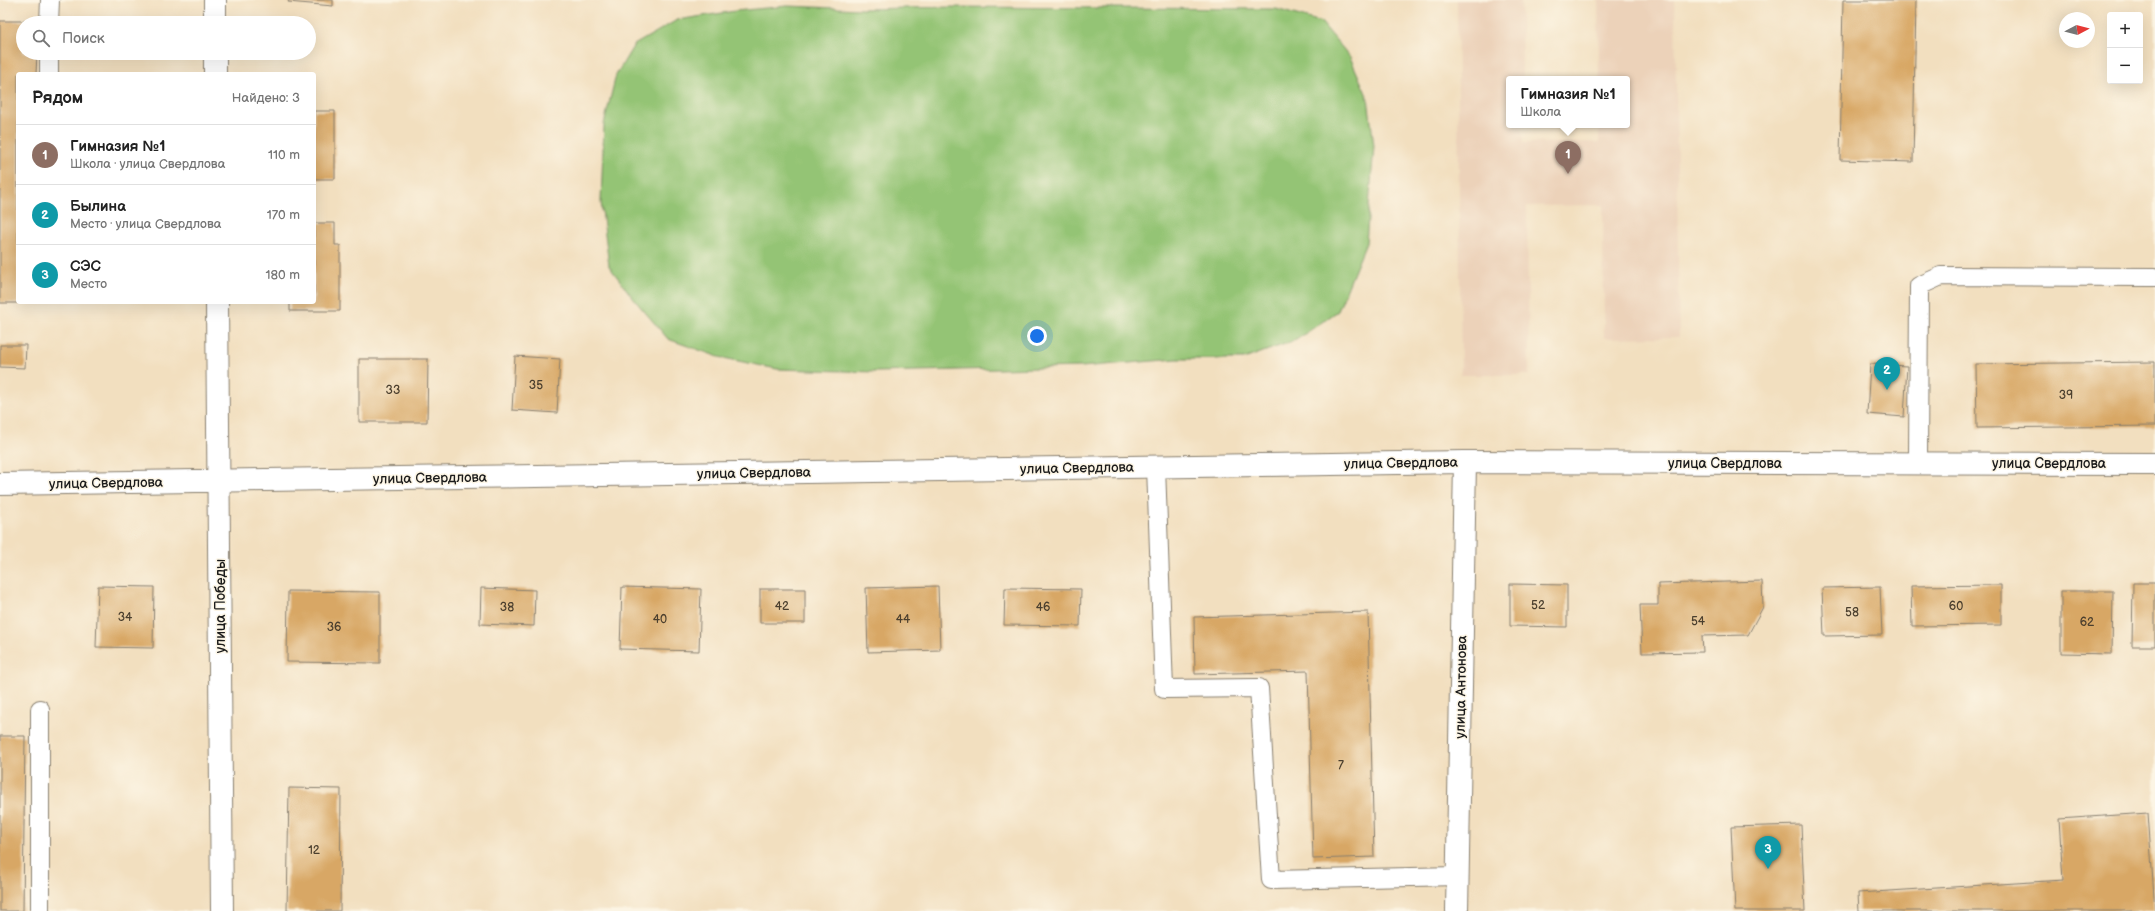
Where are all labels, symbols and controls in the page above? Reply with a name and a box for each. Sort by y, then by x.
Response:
north arrow [2059,12,2095,48]
map controls [2107,12,2143,84]
button: + [2107,12,2143,48]
search box [16,16,316,60]
icon: search [30,27,52,49]
text: Поиск [62,29,105,48]
button: − [2107,48,2143,84]
popup [1506,76,1630,128]
text: Гимназия №1 [1520,85,1616,104]
text: Рядом [32,88,83,108]
text: Найдено: 3 [232,90,300,106]
text: Школа [1520,104,1561,120]
text: Гимназия №1 [70,137,166,156]
pin: 1 [1555,141,1581,174]
text: 1 [42,147,48,163]
text: 110 m [268,147,300,163]
text: Школа · улица Свердлова [70,156,225,172]
text: Былина [70,197,126,216]
text: 2 [41,207,49,223]
text: 170 m [267,207,300,223]
text: Место · улица Свердлова [70,216,221,232]
text: СЭС [70,257,101,276]
text: 3 [41,267,49,283]
text: 180 m [265,267,300,283]
text: Место [70,276,107,292]
your location [1027,326,1047,346]
pin: 2 [1874,357,1900,390]
house number: 35 [529,378,543,393]
house number: 33 [386,383,400,398]
house number: 39 [2059,388,2073,403]
street label: улица Свердлова [1344,453,1459,472]
street label: улица Свердлова [1668,455,1783,472]
street label: улица Свердлова [1992,455,2107,472]
street label: улица Свердлова [1020,458,1135,477]
street label: улица Свердлова [697,463,812,482]
street label: улица Свердлова [373,468,488,487]
street label: улица Свердлова [49,473,164,492]
street label: улица Победы [212,559,229,653]
house number: 52 [1531,598,1545,613]
house number: 42 [775,599,789,614]
house number: 60 [1949,599,1963,614]
house number: 38 [500,600,514,615]
house number: 46 [1036,600,1050,615]
house number: 58 [1845,605,1859,620]
house number: 34 [118,610,133,625]
house number: 40 [653,612,667,627]
house number: 44 [896,612,911,627]
house number: 54 [1691,614,1706,629]
house number: 62 [2080,615,2094,630]
house number: 36 [327,620,341,635]
street label: улица Антонова [1452,634,1470,739]
house number: 7 [1338,758,1344,773]
pin: 3 [1755,836,1781,869]
house number: 12 [308,843,320,858]

